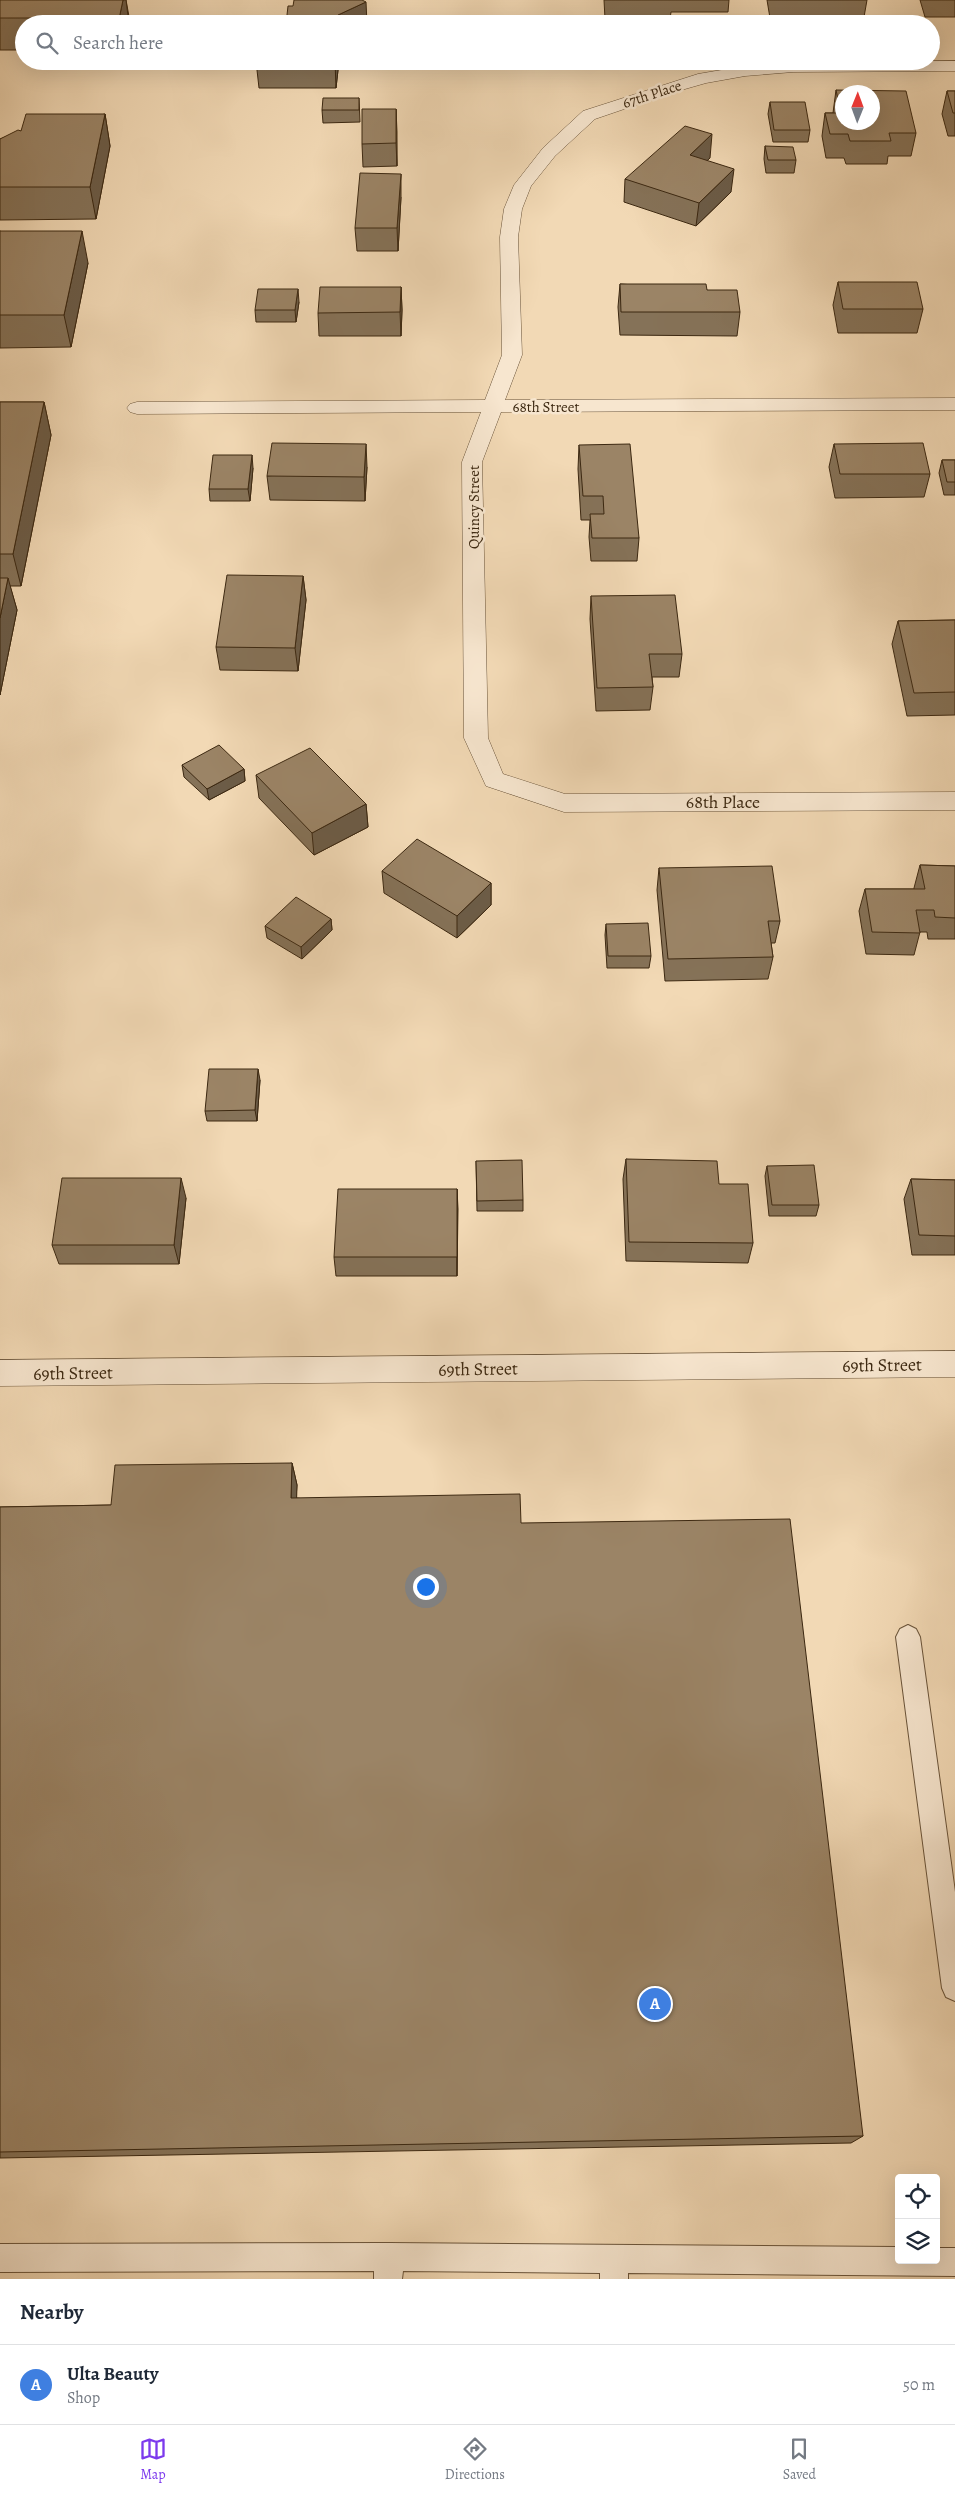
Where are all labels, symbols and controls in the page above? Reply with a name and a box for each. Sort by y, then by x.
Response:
search box [15,15,940,70]
icon: search [33,29,61,57]
text: Search here [73,30,163,56]
street label: 67th Place [620,75,684,113]
north arrow [835,85,880,130]
street label: 68th Street [512,397,580,417]
street label: Quincy Street [464,465,484,549]
street label: 68th Place [686,790,760,814]
street label: 69th Street [842,1352,922,1378]
street label: 69th Street [438,1356,518,1382]
street label: 69th Street [33,1360,113,1386]
your location [413,1574,439,1600]
pin: A [639,1985,671,2023]
map controls [895,2174,940,2264]
button: locate [895,2174,940,2219]
button: layers [895,2219,940,2264]
text: Nearby [20,2298,83,2326]
text: Ulta Beauty [67,2361,159,2387]
text: A [31,2374,41,2396]
text: 50 m [903,2374,935,2396]
text: Shop [67,2387,100,2409]
tab: Map [139,2435,167,2484]
tab: Directions [445,2435,505,2484]
tab: Saved [783,2435,816,2484]

